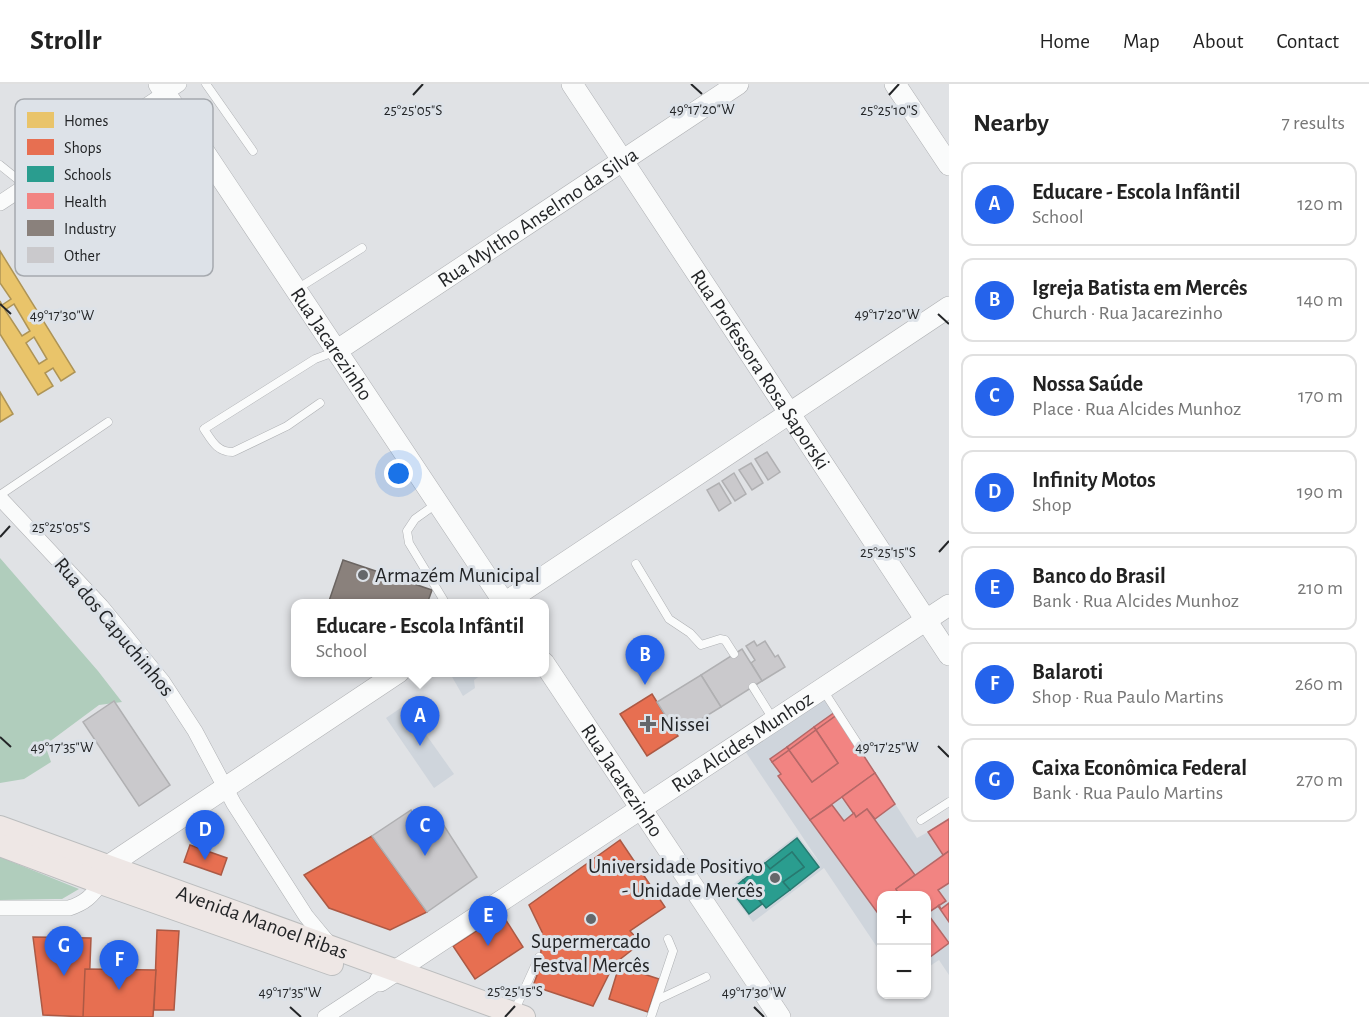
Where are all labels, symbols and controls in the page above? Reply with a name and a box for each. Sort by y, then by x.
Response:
text: Strollr [30,27,101,55]
text: Home [1039,31,1090,52]
text: Map [1123,31,1160,52]
text: About [1193,31,1243,52]
text: Contact [1276,31,1339,52]
legend [15,99,213,276]
text: 49°17'20"W [669,102,735,117]
text: 25°25'05"S [384,103,442,118]
text: 25°25'10"S [860,103,918,118]
text: Nearby [973,110,1049,136]
text: Homes [64,113,108,129]
text: 7 results [1281,113,1345,133]
text: Shops [64,140,102,156]
street label: Rua Myltho Anselmo da Silva [434,143,642,291]
text: Schools [64,167,111,183]
text: Educare - Escola Infântil [1032,181,1241,203]
text: Health [64,194,107,210]
text: A [989,194,1001,214]
text: 120 m [1297,194,1343,214]
text: School [1032,207,1084,227]
text: Industry [64,221,116,238]
text: Other [64,248,101,264]
street label: Rua Professora Rosa Saporski [687,266,834,473]
text: Igreja Batista em Mercês [1032,277,1248,299]
street label: Rua Jacarezinho [287,284,377,404]
text: B [989,290,1000,310]
text: 140 m [1297,290,1343,310]
text: Church · Rua Jacarezinho [1032,303,1223,323]
text: 49°17'20"W [854,307,920,322]
text: 49°17'30"W [30,308,95,323]
text: Nossa Saúde [1032,373,1143,395]
text: C [989,386,1000,406]
text: 170 m [1298,386,1343,406]
text: Place · Rua Alcides Munhoz [1032,399,1241,419]
your location [384,459,413,488]
text: Infinity Motos [1032,469,1156,491]
text: D [988,482,1001,502]
text: 190 m [1297,482,1343,502]
text: Shop [1032,495,1072,515]
text: 25°25'05"S [32,520,90,535]
text: 25°25'15"S [860,545,916,560]
street label: Rua dos Capuchinhos [50,554,178,700]
place label: Armazém Municipal [375,565,540,586]
text: Banco do Brasil [1032,565,1166,587]
marker: Armazém Municipal [356,568,370,582]
text: E [989,578,1000,598]
text: 210 m [1297,578,1343,598]
text: Bank · Rua Alcides Munhoz [1032,591,1239,611]
popup [291,599,549,677]
text: Educare - Escola Infântil [316,615,524,637]
pin: B [626,636,664,685]
text: School [316,641,367,661]
text: Balaroti [1032,661,1103,683]
text: F [990,674,999,694]
text: 260 m [1295,674,1343,694]
text: Shop · Rua Paulo Martins [1032,687,1224,707]
street label: Rua Alcides Munhoz [668,688,817,796]
pin: A [400,696,440,746]
place label: Nissei [660,714,710,735]
marker: Nissei [641,717,655,731]
street label: Rua Jacarezinho [577,720,667,840]
text: 49°17'35"W [31,740,94,755]
text: 49°17'25"W [855,740,919,755]
text: Caixa Econômica Federal [1032,757,1247,779]
text: G [989,770,1000,790]
text: 270 m [1296,770,1343,790]
text: Bank · Rua Paulo Martins [1032,783,1223,803]
pin: C [406,806,444,856]
pin: D [186,810,224,860]
place label: Universidade Positivo - Unidade Mercês [588,856,763,901]
marker: Universidade Positivo - Unidade Mercês [768,871,782,885]
street label: Avenida Manoel Ribas [174,881,351,963]
map controls [877,891,931,999]
button: + [877,891,931,945]
pin: E [468,896,508,946]
marker: Supermercado Festval Mercês [584,912,598,926]
pin: G [44,926,84,976]
place label: Supermercado Festval Mercês [531,931,651,976]
pin: F [100,940,138,990]
button: − [877,945,931,999]
text: 25°25'15"S [487,984,543,999]
text: 49°17'35"W [259,985,322,1000]
text: 49°17'30"W [722,985,787,1000]

